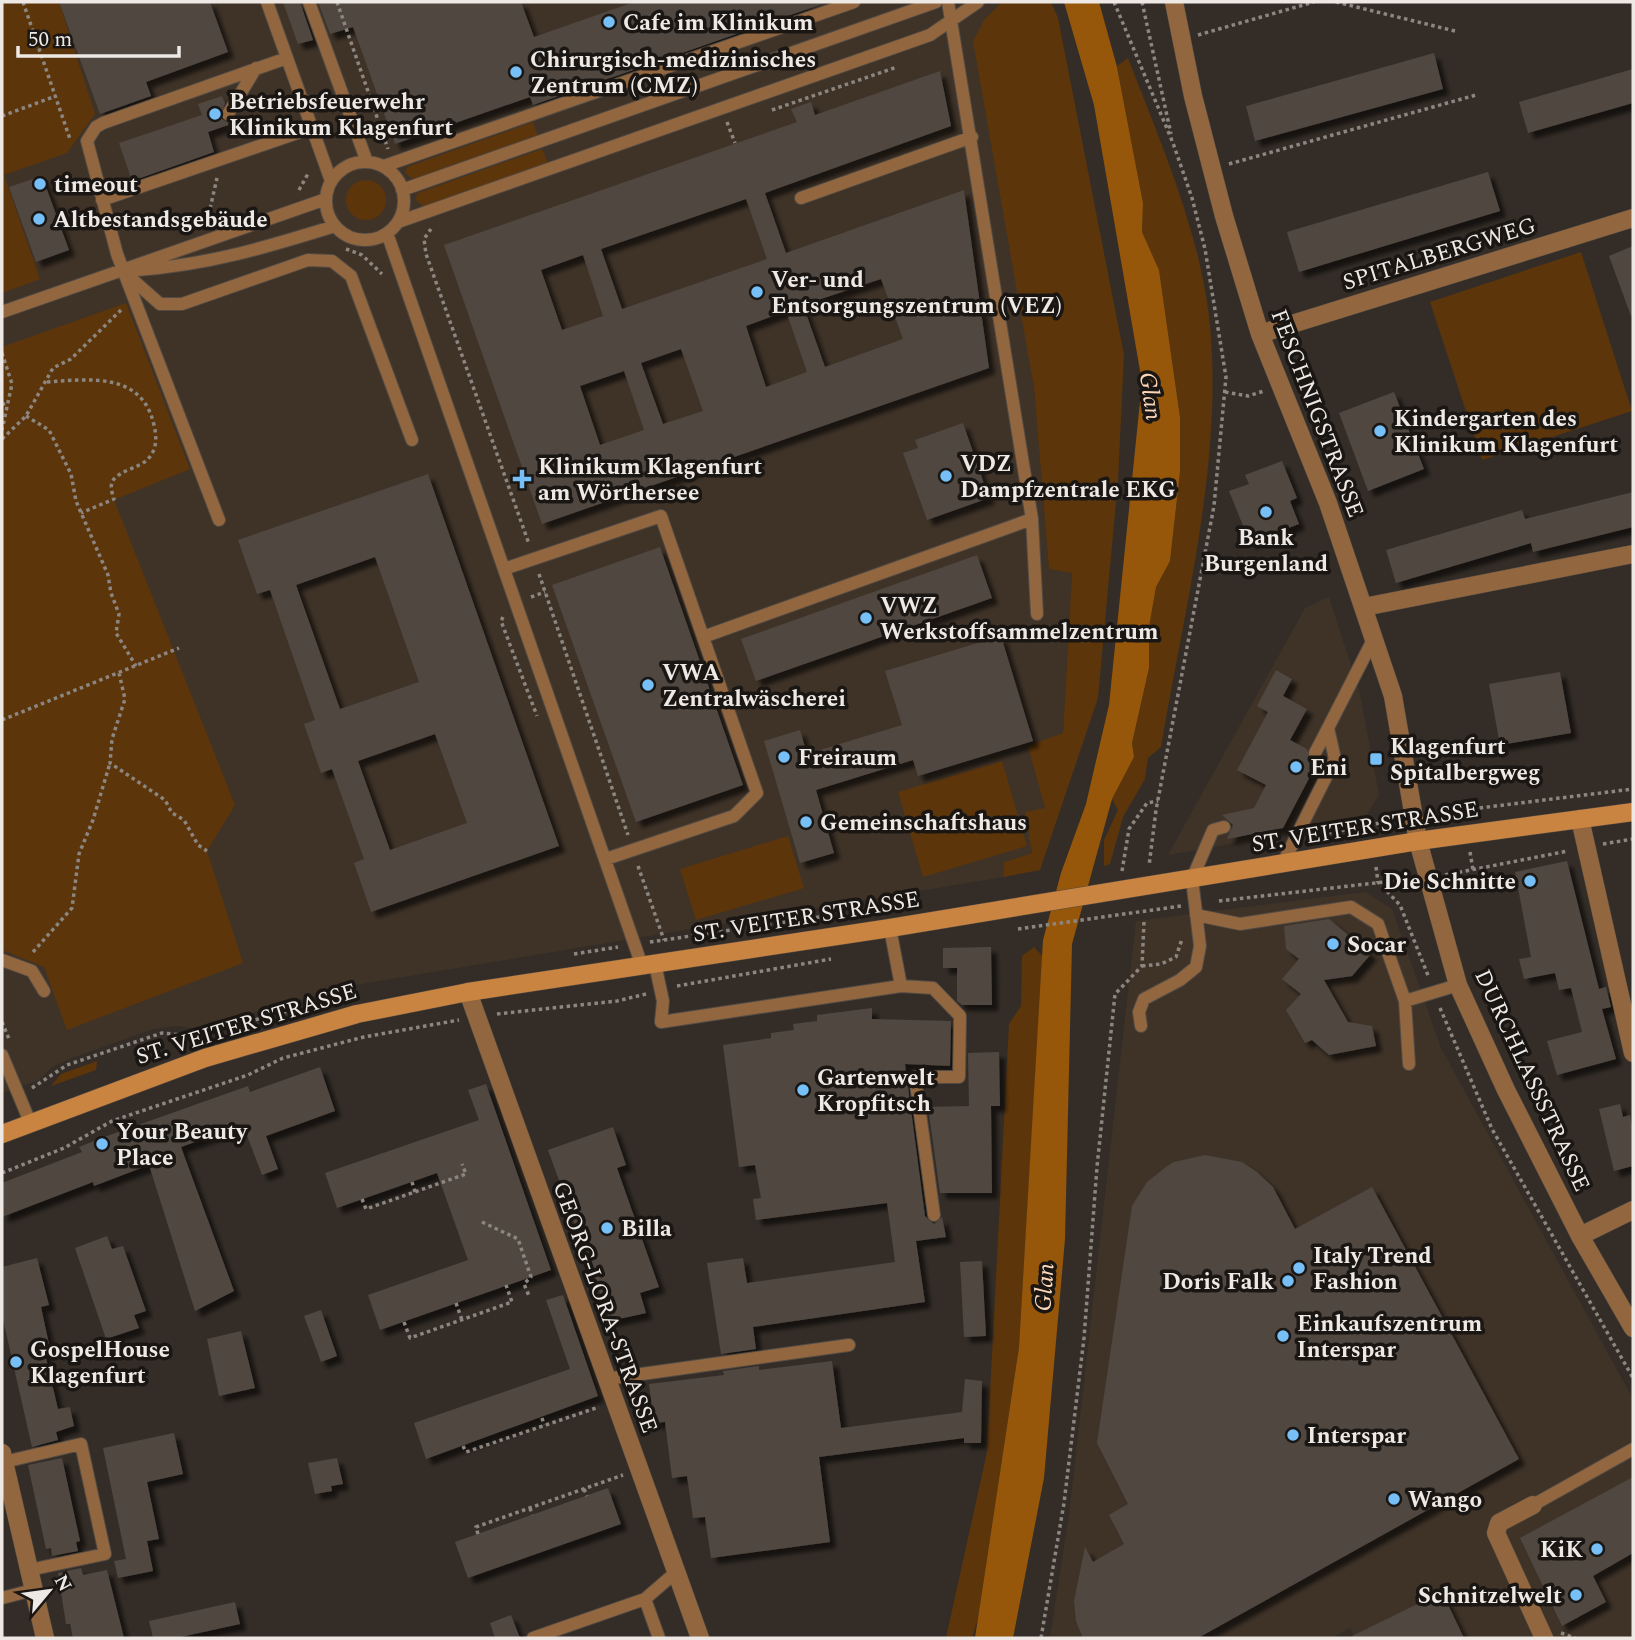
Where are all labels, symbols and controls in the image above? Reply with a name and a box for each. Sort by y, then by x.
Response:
place label: Cafe im Klinikum [623,6,814,41]
scale bar [18,14,178,58]
marker: Cafe im Klinikum [601,14,617,30]
text: 50 m [28,24,72,56]
place label: Chirurgisch-medizinisches Zentrum (CMZ) [530,43,816,104]
marker: Chirurgisch-medizinisches Zentrum (CMZ) [508,64,524,80]
place label: Betriebsfeuerwehr Klinikum Klagenfurt [229,85,453,146]
marker: Betriebsfeuerwehr Klinikum Klagenfurt [207,106,223,122]
place label: timeout [54,168,138,203]
marker: timeout [32,176,48,192]
place label: Altbestandsgebäude [53,203,268,238]
street label: SPITALBERGWEG [1339,208,1540,300]
marker: Altbestandsgebäude [31,211,47,227]
place label: Ver- und Entsorgungszentrum (VEZ) [771,263,1062,324]
marker: Ver- und Entsorgungszentrum (VEZ) [749,284,765,300]
street label: FESCHNIGSTRASSE [1261,304,1373,523]
water label: Glan [1129,370,1171,423]
place label: Kindergarten des Klinikum Klagenfurt [1394,402,1618,463]
marker: Kindergarten des Klinikum Klagenfurt [1372,423,1388,439]
place label: VDZ Dampfzentrale EKG [960,447,1176,508]
place label: Klinikum Klagenfurt am Wörthersee [538,450,762,511]
marker: VDZ Dampfzentrale EKG [938,468,954,484]
marker: Klinikum Klagenfurt am Wörthersee [512,469,532,489]
marker: Bank Burgenland [1258,504,1274,520]
place label: Bank Burgenland [1204,521,1328,582]
place label: VWZ Werkstoffsammelzentrum [880,589,1159,650]
marker: VWZ Werkstoffsammelzentrum [858,610,874,626]
place label: VWA Zentralwäscherei [662,656,846,717]
marker: VWA Zentralwäscherei [640,677,656,693]
place label: Klagenfurt Spitalbergweg [1390,730,1540,791]
place label: Freiraum [798,741,897,776]
marker: Freiraum [776,749,792,765]
place label: Eni [1310,751,1348,786]
marker: Klagenfurt Spitalbergweg [1368,751,1384,767]
marker: Eni [1288,759,1304,775]
street label: ST. VEITER STRASSE [1249,792,1481,863]
place label: Gemeinschaftshaus [820,806,1027,841]
marker: Gemeinschaftshaus [798,814,814,830]
place label: Die Schnitte [1383,865,1516,900]
marker: Die Schnitte [1522,873,1538,889]
street label: ST. VEITER STRASSE [690,882,922,953]
place label: Socar [1347,928,1406,963]
marker: Socar [1325,936,1341,952]
street label: DURCHLASSSTRASSE [1465,964,1599,1198]
street label: ST. VEITER STRASSE [132,974,361,1075]
place label: Gartenwelt Kropfitsch [817,1061,935,1122]
marker: Gartenwelt Kropfitsch [795,1082,811,1098]
place label: Your Beauty Place [116,1115,248,1176]
marker: Your Beauty Place [94,1136,110,1152]
street label: GEORG-LORA-STRASSE [543,1177,666,1438]
place label: Billa [621,1212,672,1247]
marker: Billa [599,1220,615,1236]
place label: Italy Trend Fashion [1313,1239,1432,1300]
marker: Italy Trend Fashion [1291,1260,1307,1276]
water label: Glan [1025,1261,1065,1312]
place label: Doris Falk [1162,1265,1274,1300]
marker: Doris Falk [1280,1273,1296,1289]
place label: Einkaufszentrum Interspar [1297,1307,1483,1368]
marker: Einkaufszentrum Interspar [1275,1328,1291,1344]
place label: GospelHouse Klagenfurt [30,1333,170,1394]
marker: GospelHouse Klagenfurt [8,1354,24,1370]
place label: Interspar [1307,1419,1406,1454]
marker: Interspar [1285,1427,1301,1443]
place label: Wango [1408,1483,1482,1518]
marker: Wango [1386,1491,1402,1507]
place label: KiK [1540,1533,1583,1568]
marker: KiK [1589,1541,1605,1557]
north arrow [14,1556,84,1626]
text: N [46,1570,79,1597]
place label: Schnitzelwelt [1418,1579,1562,1614]
marker: Schnitzelwelt [1568,1587,1584,1603]

